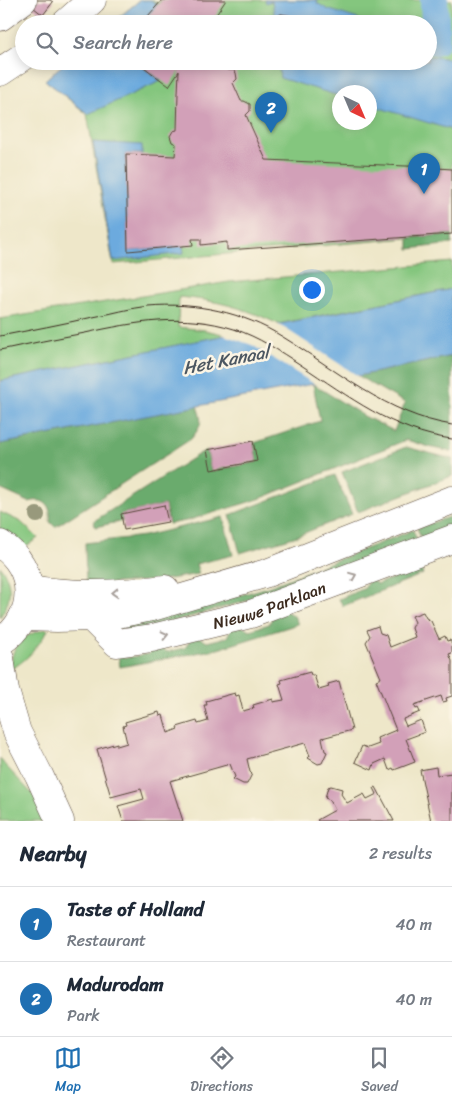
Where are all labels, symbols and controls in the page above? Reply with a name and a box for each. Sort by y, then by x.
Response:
search box [15,15,437,70]
text: Search here [73,26,173,59]
icon: search [33,29,61,57]
north arrow [332,85,377,130]
pin: 2 [255,92,287,133]
pin: 1 [408,153,440,194]
your location [299,277,325,303]
water label: Het Kanaal [180,335,276,384]
one-way arrow [348,572,357,582]
street label: Nieuwe Parklaan [210,573,330,637]
one-way arrow [111,587,119,598]
one-way arrow [160,630,169,641]
text: Nearby [20,835,86,873]
text: 2 results [369,839,432,868]
text: Taste of Holland [67,893,204,926]
text: 1 [33,910,39,939]
text: 40 m [395,910,432,939]
text: Restaurant [67,926,146,955]
text: Madurodam [67,968,164,1001]
text: 2 [31,985,41,1014]
text: 40 m [395,985,432,1014]
text: Park [67,1001,100,1030]
tab: Map [54,1044,82,1099]
tab: Directions [190,1044,253,1099]
tab: Saved [361,1044,398,1099]

